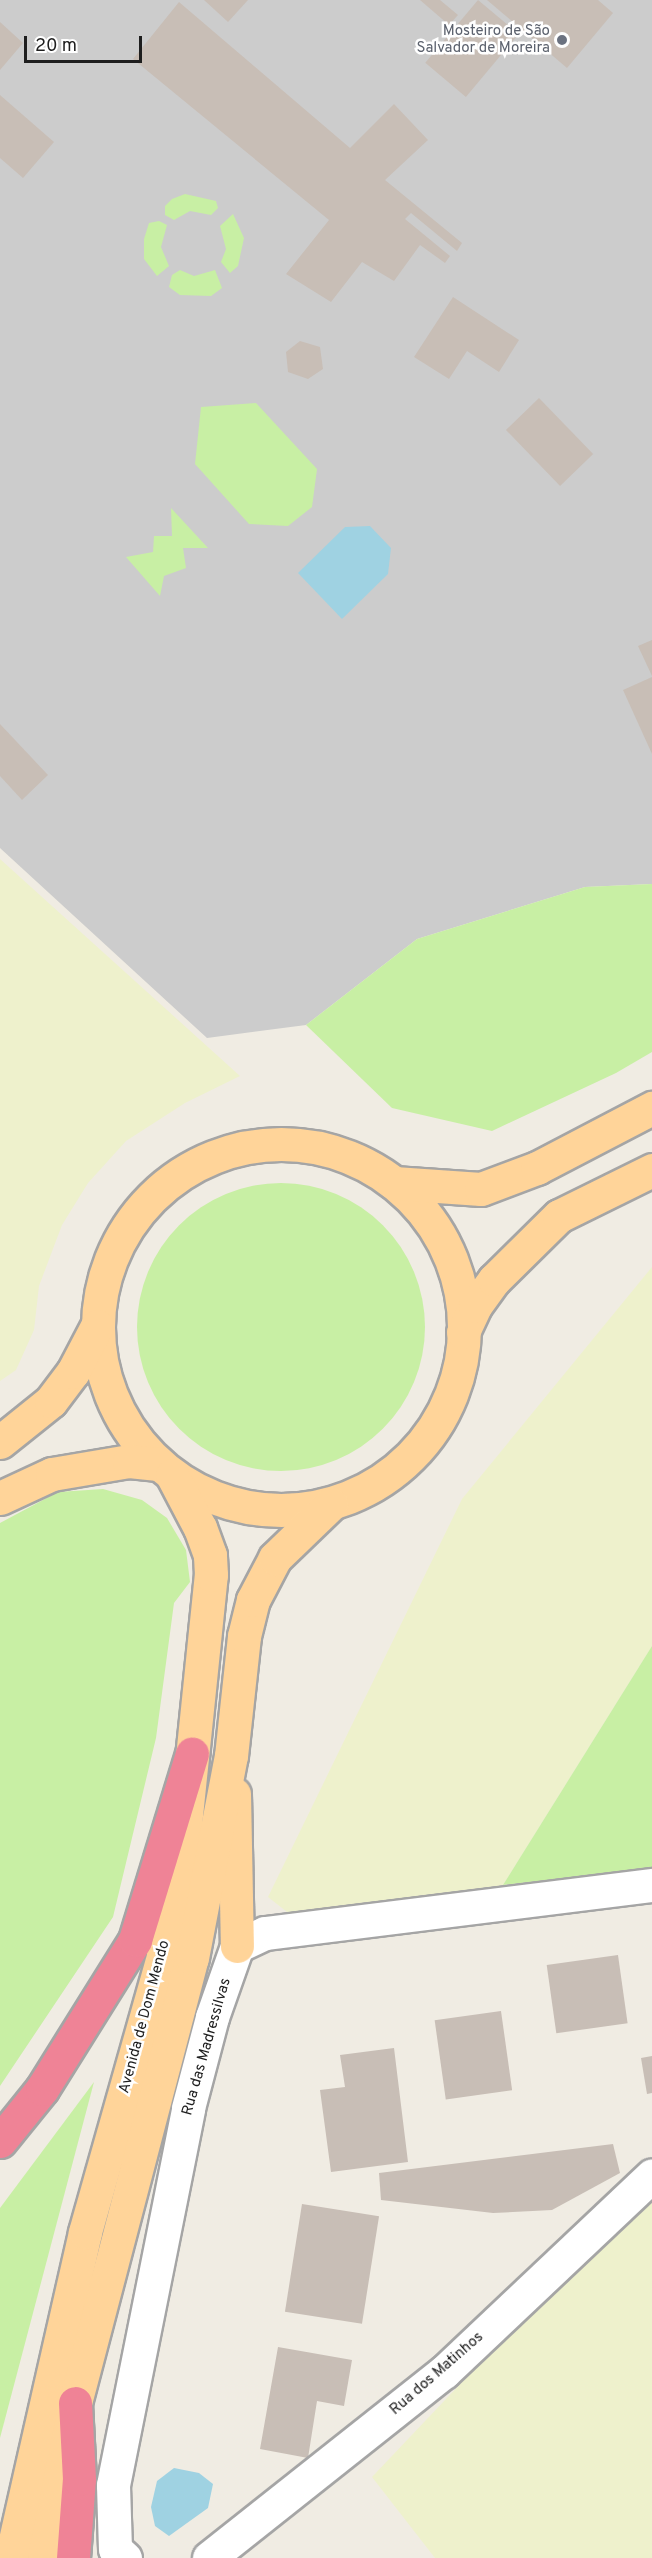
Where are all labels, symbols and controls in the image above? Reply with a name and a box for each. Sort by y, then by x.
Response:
place label: Mosteiro de São Salvador de Moreira [416,22,550,57]
scale bar [27,24,146,62]
marker: Mosteiro de São Salvador de Moreira [555,33,569,47]
text: 20 m [35,35,77,58]
street label: Avenida de Dom Mendo [116,1938,174,2096]
street label: Rua das Madressilvas [179,1976,235,2118]
street label: Rua dos Matinhos [387,2329,487,2419]

